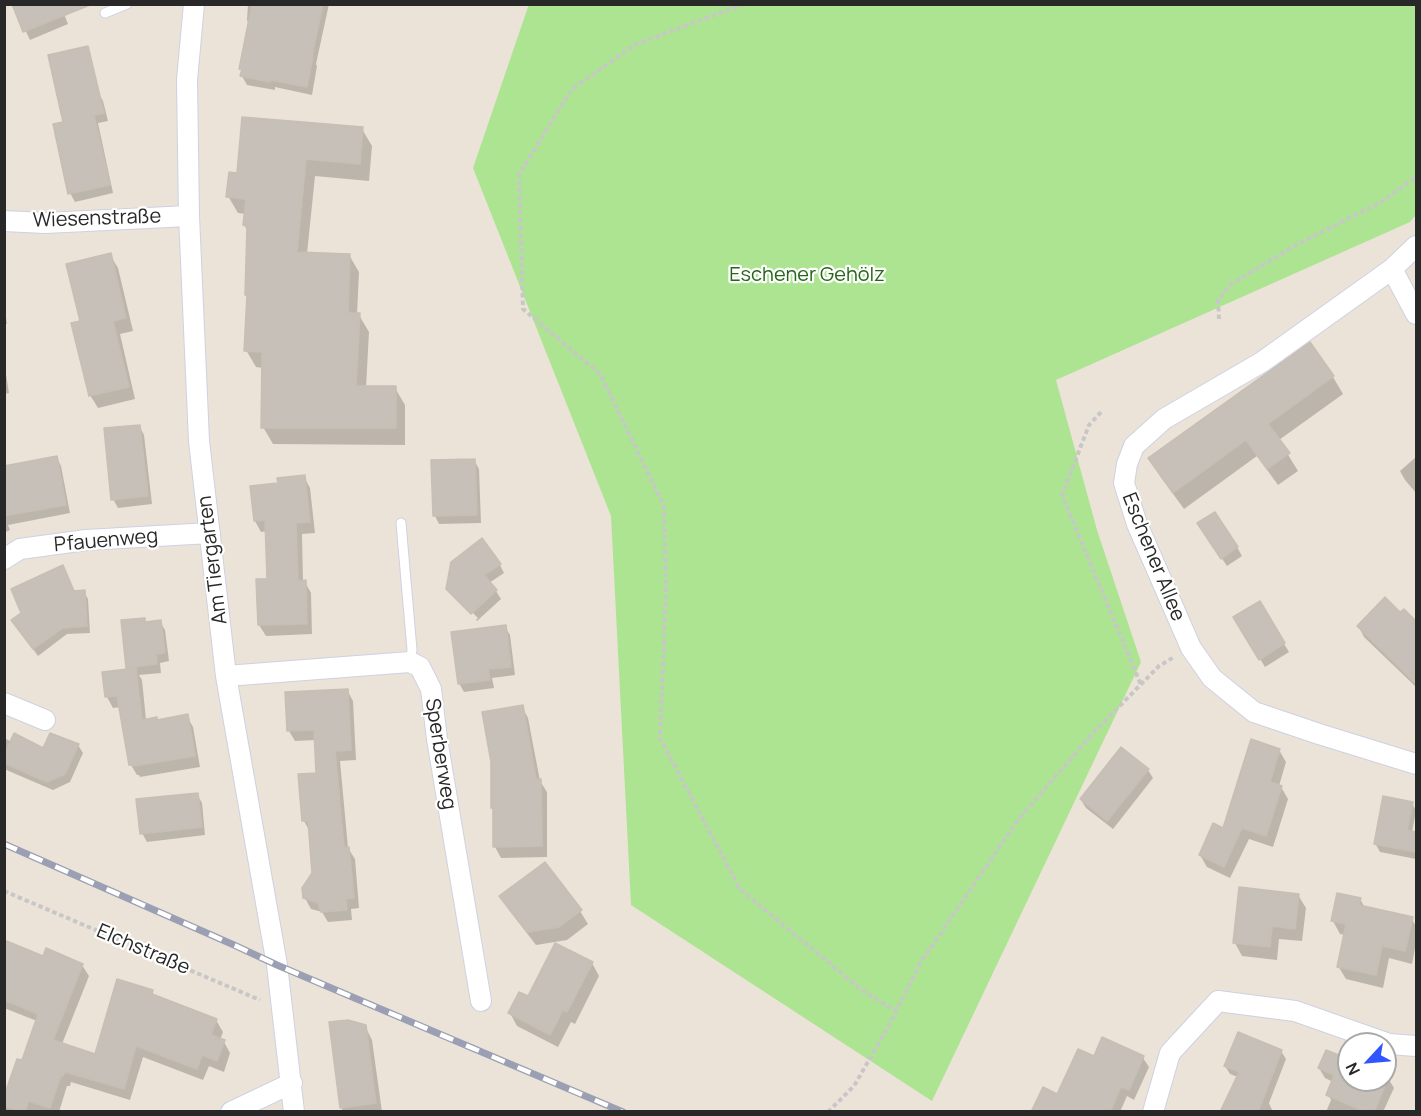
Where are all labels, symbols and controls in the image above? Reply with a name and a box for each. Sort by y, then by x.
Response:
street label: Wiesenstraße [32,205,162,233]
park label: Eschener Gehölz [729,263,885,287]
street label: Eschener Allee [1116,489,1190,625]
street label: Am Tiergarten [193,494,233,626]
street label: Pfauenweg [53,524,159,558]
street label: Sperberweg [419,697,461,811]
street label: Elchstraße [93,920,193,980]
north arrow [1337,1032,1397,1092]
text: N [1340,1059,1365,1079]

